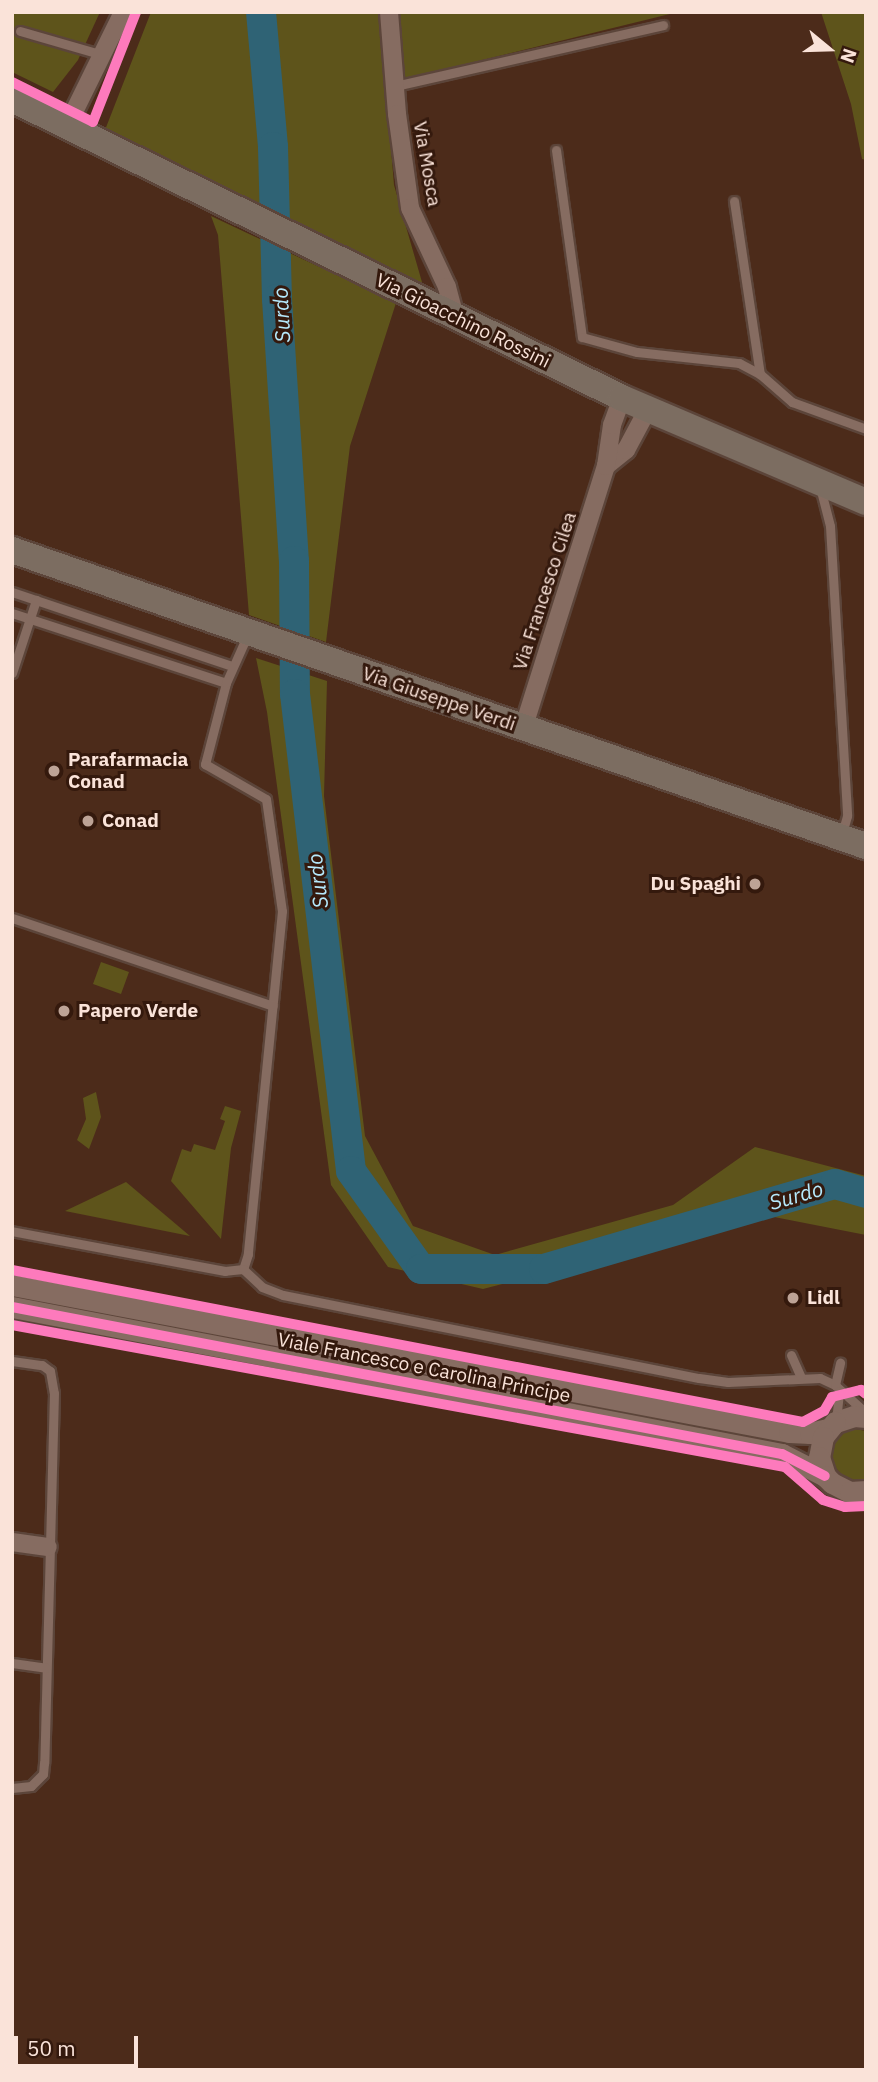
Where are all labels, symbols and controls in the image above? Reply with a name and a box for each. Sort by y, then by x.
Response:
north arrow [794,14,864,84]
text: N [835,45,862,66]
street label: Via Mosca [408,120,446,208]
street label: Via Gioacchino Rossini [372,269,554,373]
water label: Surdo [267,287,295,343]
street label: Via Francesco Cilea [509,509,581,673]
street label: Via Giuseppe Verdi [359,662,519,736]
place label: Parafarmacia Conad [68,749,188,793]
marker: Parafarmacia Conad [46,763,62,779]
place label: Conad [102,810,159,832]
marker: Conad [80,813,96,829]
water label: Surdo [301,852,333,910]
place label: Du Spaghi [650,873,741,895]
marker: Du Spaghi [747,876,763,892]
place label: Papero Verde [78,1000,198,1022]
marker: Papero Verde [56,1003,72,1019]
water label: Surdo [766,1175,826,1215]
place label: Lidl [807,1287,840,1309]
marker: Lidl [785,1290,801,1306]
street label: Viale Francesco e Carolina Principe [276,1328,572,1408]
scale bar [18,2022,142,2066]
text: 50 m [27,2034,76,2062]

